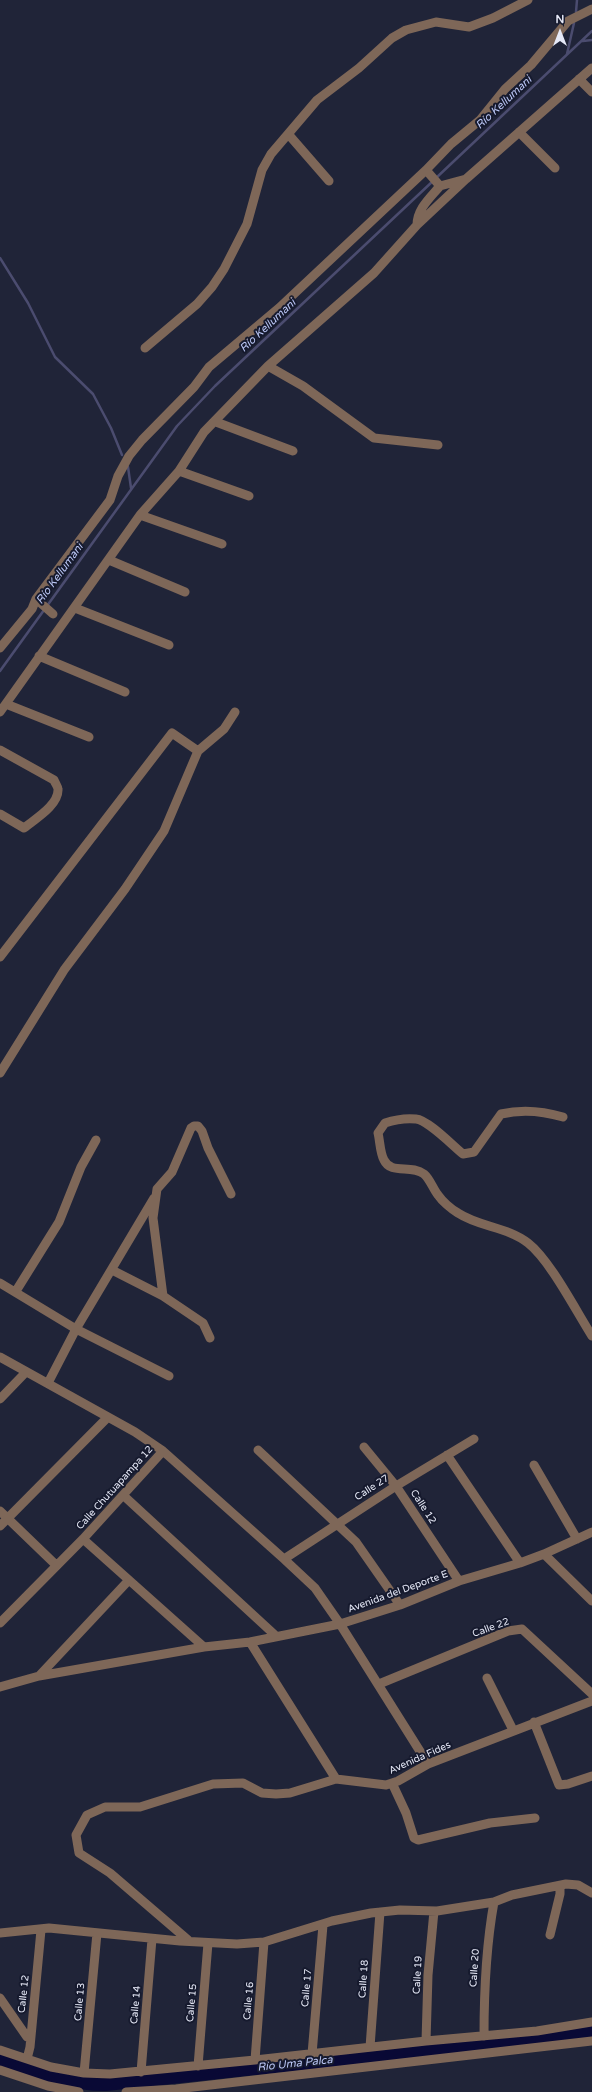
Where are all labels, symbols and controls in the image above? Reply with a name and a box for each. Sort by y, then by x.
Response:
north arrow [540,12,580,52]
text: N [556,13,564,26]
water label: Río Kellumani [473,74,535,132]
water label: Río Kellumani [237,297,299,355]
water label: Río Kellumani [34,541,86,607]
street label: Calle Chutuapampa 12 [74,1444,156,1532]
street label: Calle 27 [353,1473,391,1503]
street label: Calle 12 [408,1488,438,1526]
street label: Avenida del Deporte E [346,1568,450,1616]
street label: Calle 22 [471,1616,511,1640]
street label: Avenida Fides [387,1739,453,1777]
street label: Calle 20 [468,1948,482,1988]
street label: Calle 19 [411,1956,425,1994]
street label: Calle 18 [357,1959,371,1999]
street label: Calle 17 [299,1968,315,2008]
street label: Calle 12 [16,1974,32,2014]
street label: Calle 16 [241,1981,257,2021]
street label: Calle 13 [72,1982,88,2022]
street label: Calle 15 [184,1983,200,2023]
street label: Calle 14 [128,1985,144,2025]
water label: Río Uma Palca [257,2053,333,2075]

